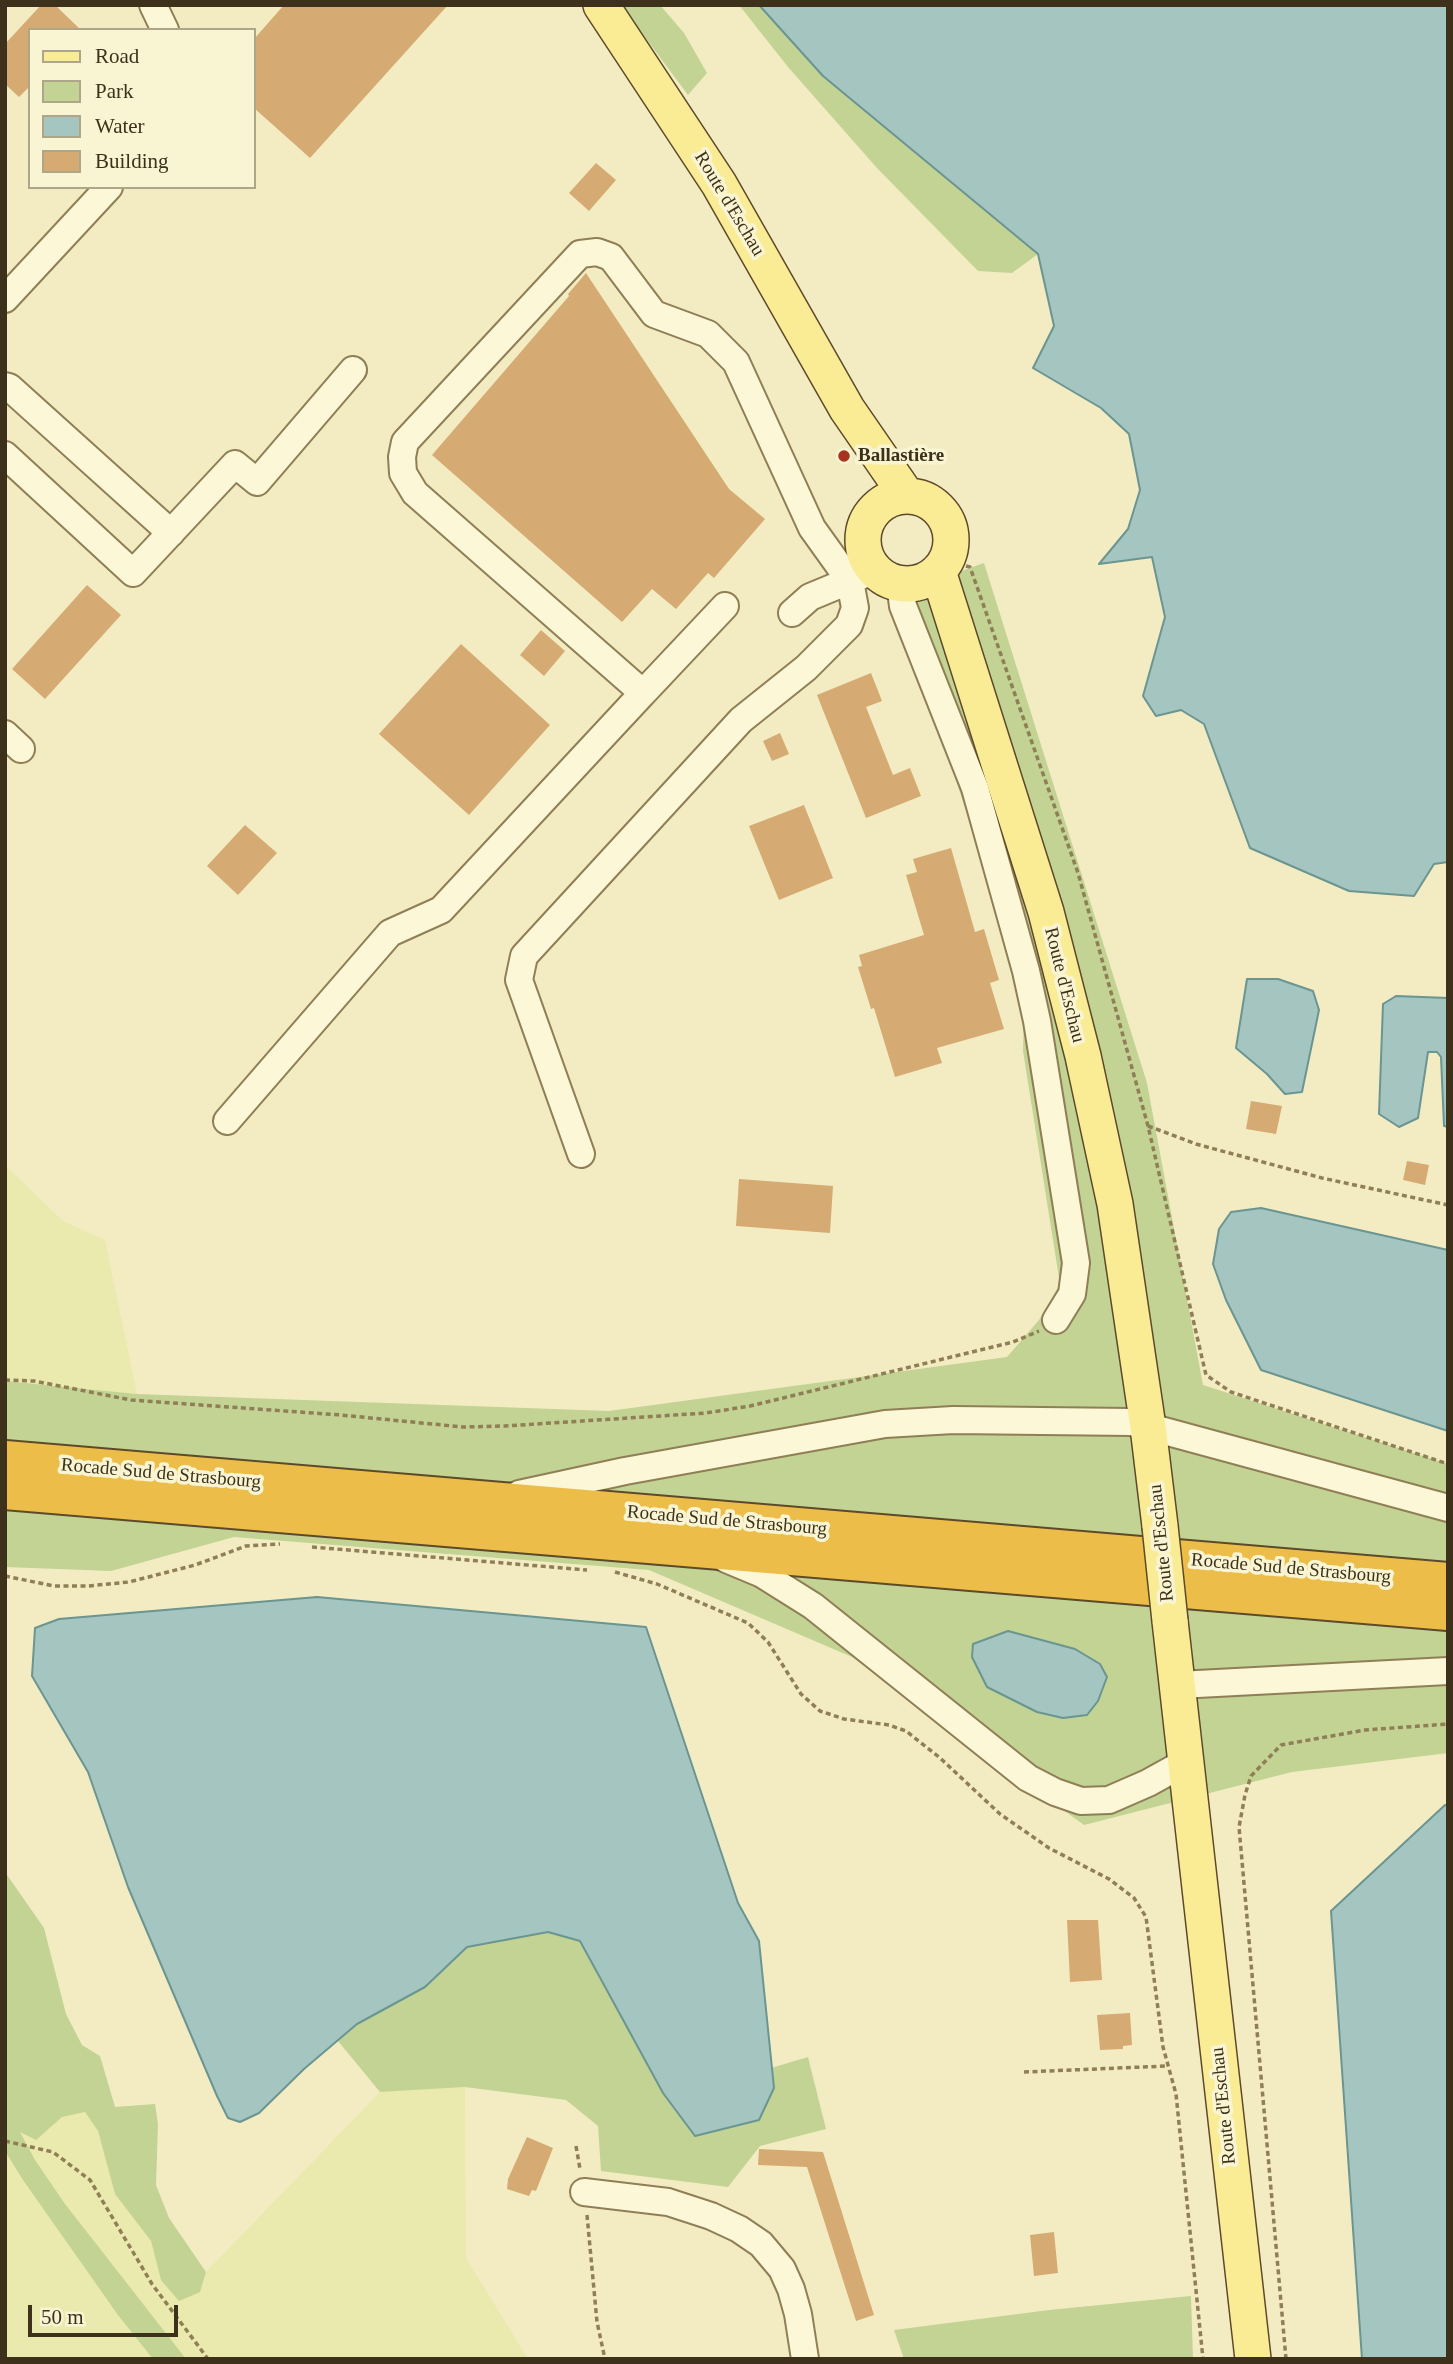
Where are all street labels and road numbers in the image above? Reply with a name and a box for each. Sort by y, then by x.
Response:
street label: Route d'Eschau [689,148,769,260]
street label: Route d'Eschau [1039,925,1089,1045]
street label: Rocade Sud de Strasbourg [60,1454,262,1494]
street label: Route d'Eschau [1144,1483,1180,1603]
street label: Rocade Sud de Strasbourg [626,1501,828,1541]
street label: Rocade Sud de Strasbourg [1190,1549,1392,1589]
street label: Route d'Eschau [1206,2046,1242,2166]

